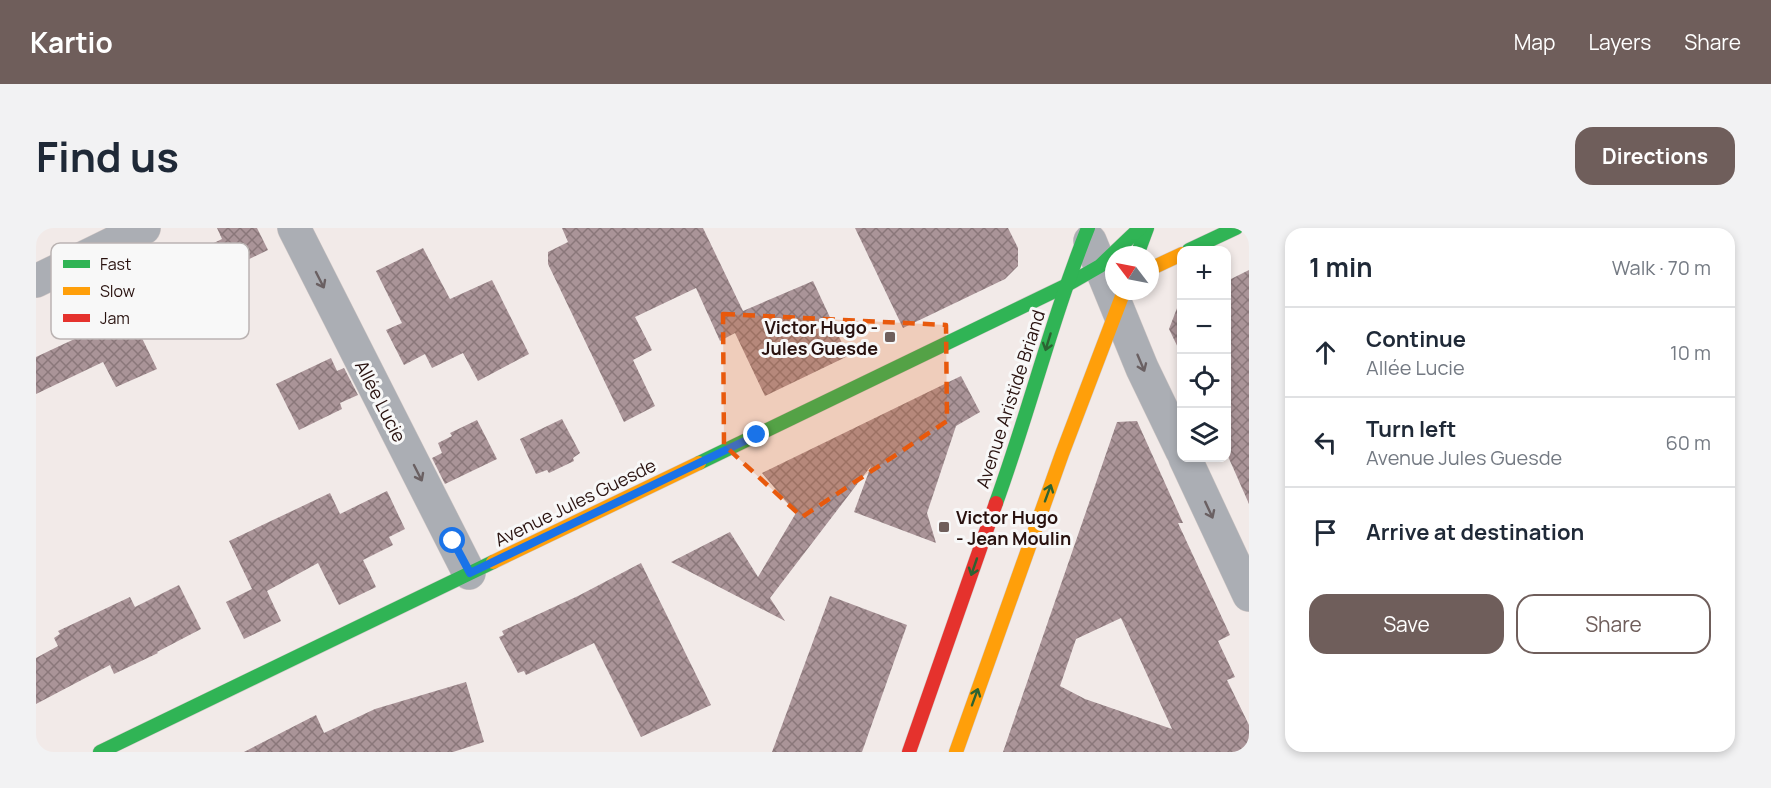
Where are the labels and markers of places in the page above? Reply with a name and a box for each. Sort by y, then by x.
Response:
place label: Victor Hugo - Jules Guesde [762,315,878,360]
marker: Victor Hugo - Jules Guesde [883,330,897,344]
place label: Victor Hugo - Jean Moulin [956,505,1071,550]
marker: Victor Hugo - Jean Moulin [937,520,951,534]

